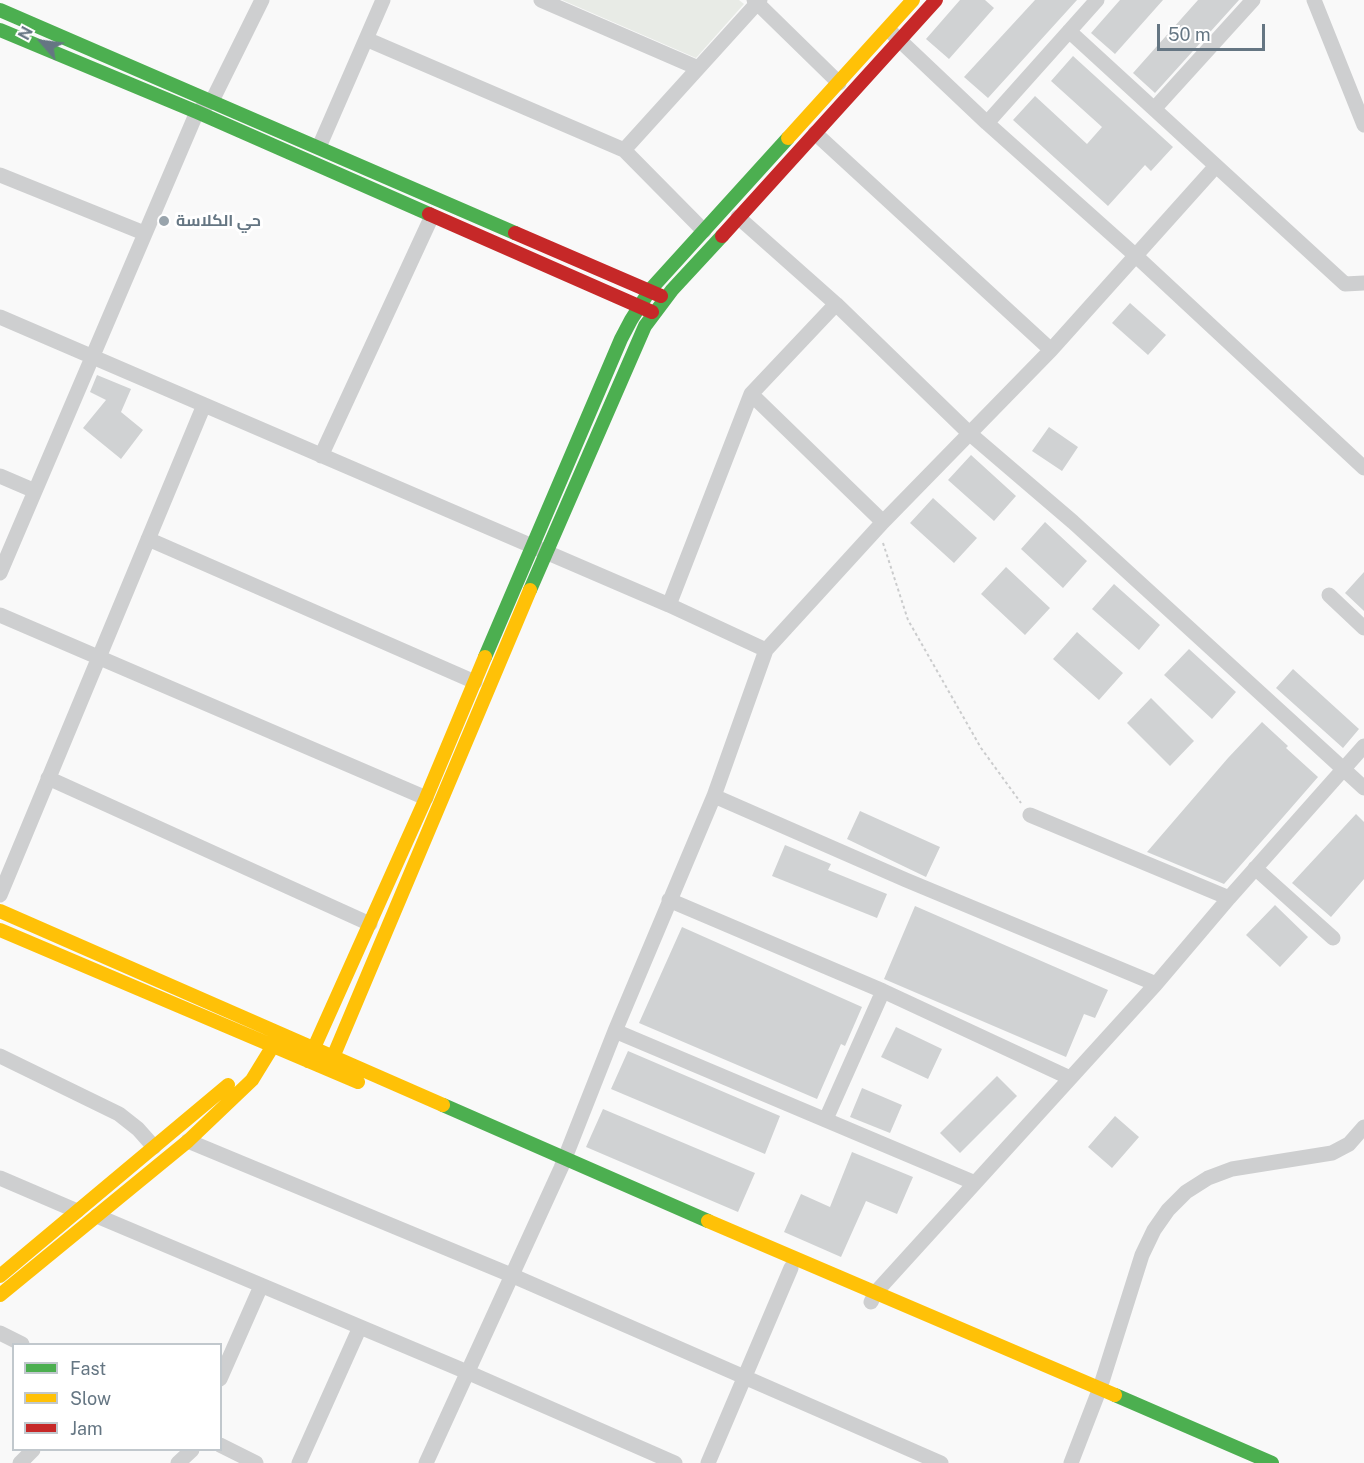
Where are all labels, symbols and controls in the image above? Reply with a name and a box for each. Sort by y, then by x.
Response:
north arrow [12,12,72,72]
scale bar [1160,12,1268,50]
text: N [14,23,37,43]
text: 50 m [1168,24,1211,45]
place label: حي الكلاسة [176,211,261,231]
marker: حي الكلاسة [157,214,171,228]
legend [12,1343,222,1451]
text: Fast [70,1358,106,1379]
text: Slow [70,1388,111,1409]
text: Jam [70,1418,103,1439]

